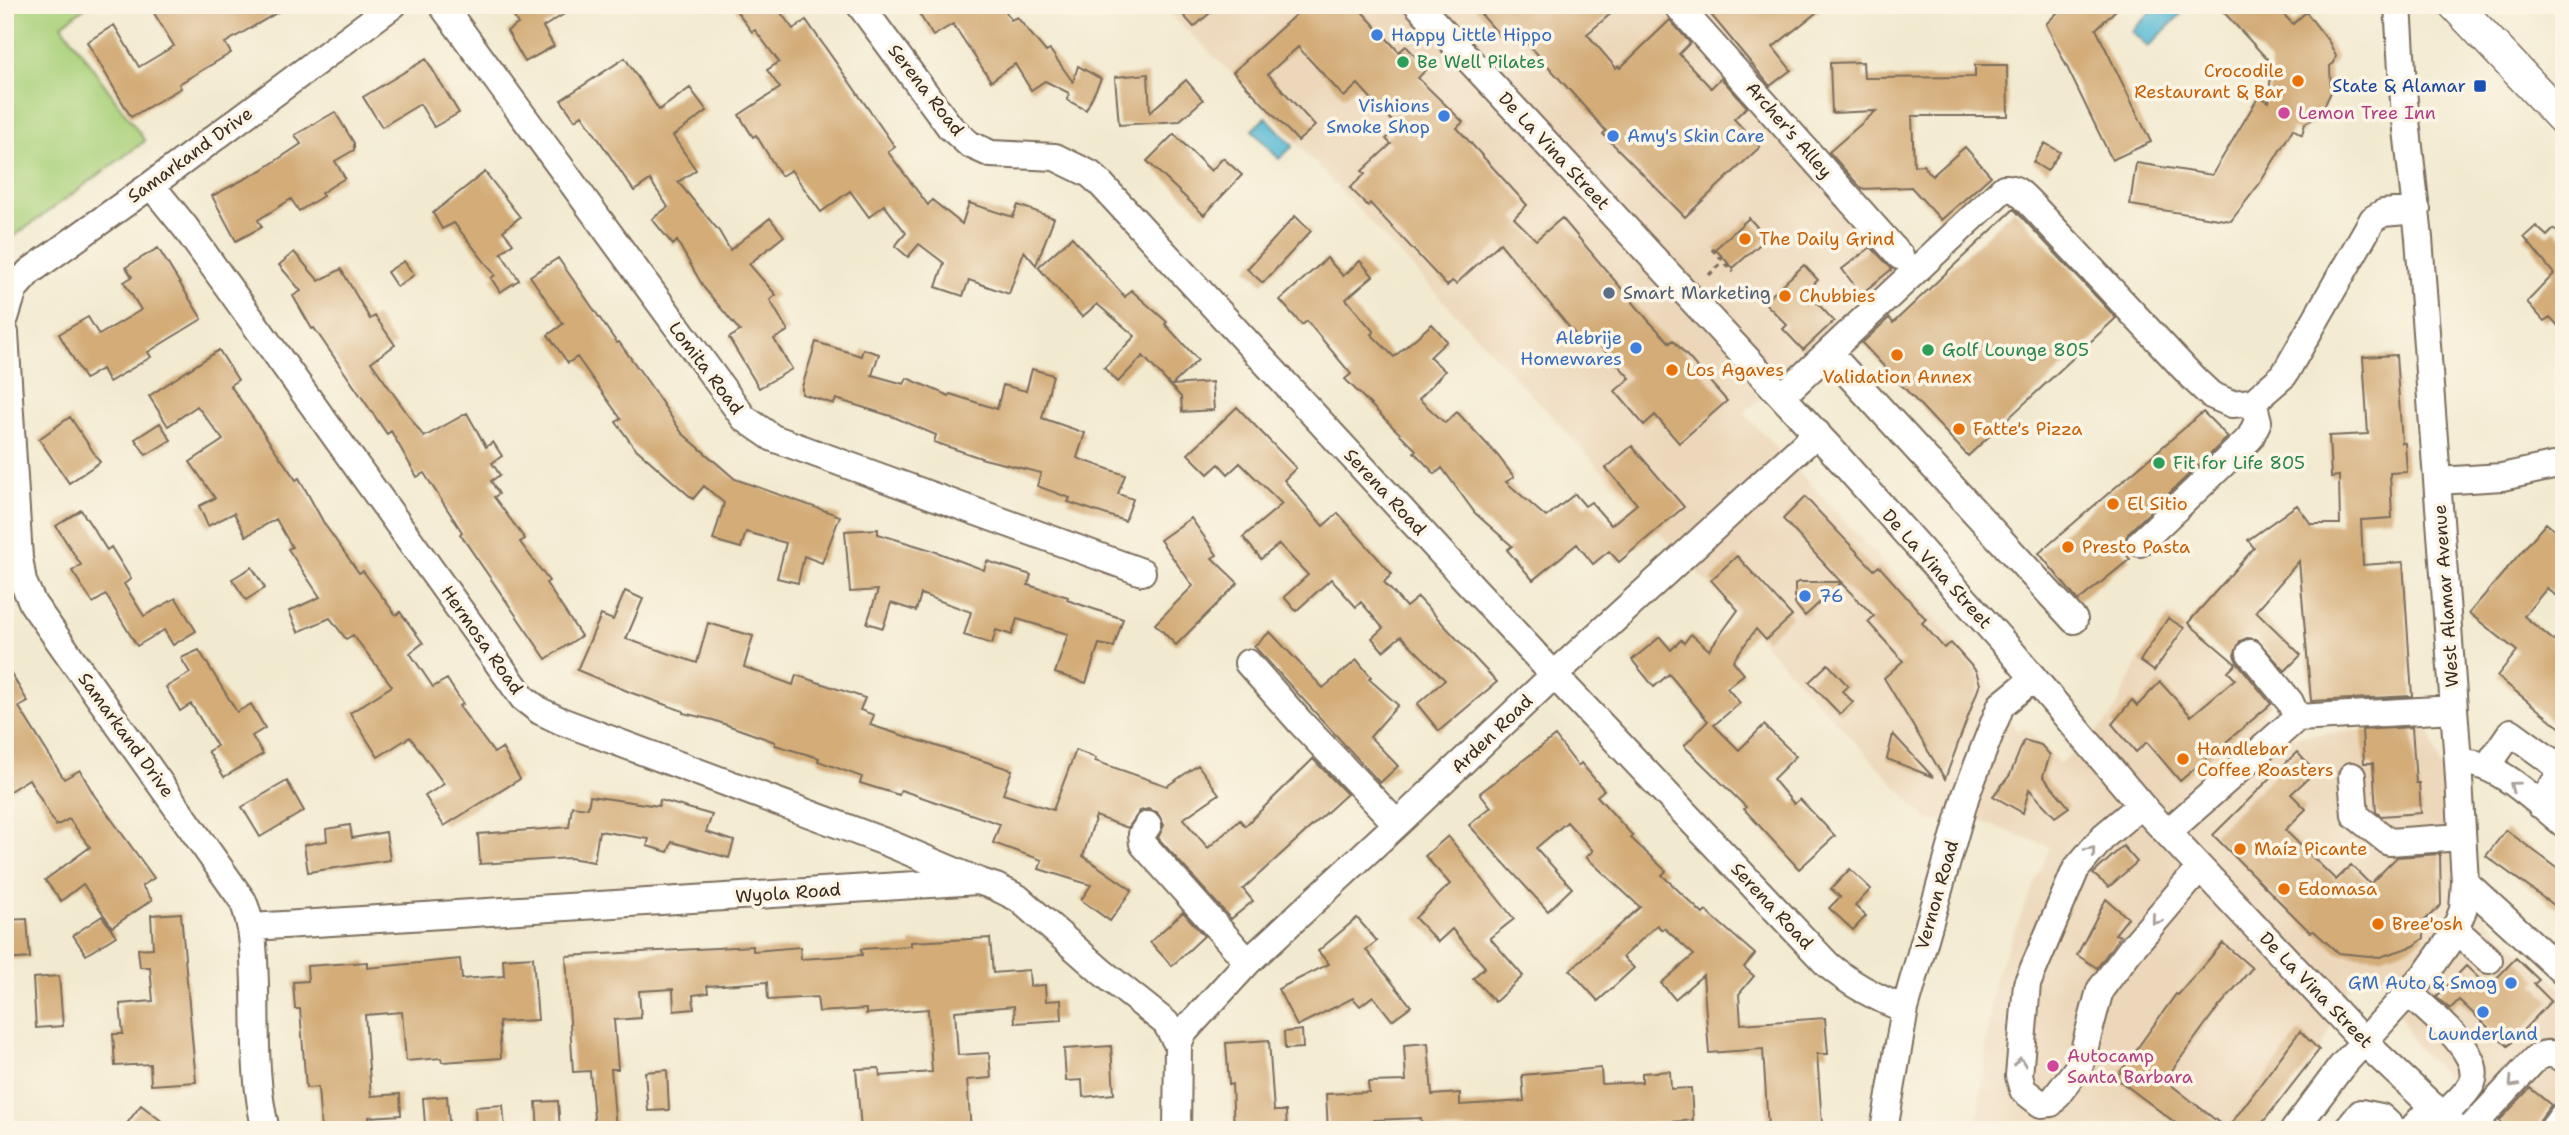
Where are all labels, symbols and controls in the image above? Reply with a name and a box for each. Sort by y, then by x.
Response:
place label: Happy Little Hippo [1391,23,1552,47]
marker: Happy Little Hippo [1369,27,1385,43]
street label: Serena Road [883,39,969,141]
place label: Be Well Pilates [1417,50,1545,74]
marker: Be Well Pilates [1395,54,1411,70]
place label: Crocodile Restaurant & Bar [2134,59,2284,104]
marker: Crocodile Restaurant & Bar [2290,73,2306,89]
place label: State & Alamar [2332,74,2466,98]
street label: Archer's Alley [1740,77,1838,183]
marker: State & Alamar [2472,78,2488,94]
street label: De La Vina Street [1493,87,1615,215]
place label: Vishions Smoke Shop [1326,94,1430,139]
place label: Lemon Tree Inn [2298,101,2436,125]
street label: Samarkand Drive [123,102,257,208]
marker: Lemon Tree Inn [2276,105,2292,121]
marker: Vishions Smoke Shop [1436,108,1452,124]
place label: Amy's Skin Care [1627,124,1765,148]
marker: Amy's Skin Care [1605,128,1621,144]
place label: The Daily Grind [1759,227,1895,251]
marker: The Daily Grind [1737,231,1753,247]
place label: Smart Marketing [1623,281,1771,305]
place label: Chubbies [1799,284,1876,308]
marker: Smart Marketing [1601,285,1617,301]
marker: Chubbies [1777,288,1793,304]
street label: Lomita Road [663,317,749,419]
place label: Alebrije Homewares [1520,326,1622,371]
place label: Golf Lounge 805 [1942,338,2089,362]
marker: Alebrije Homewares [1628,340,1644,356]
marker: Golf Lounge 805 [1920,342,1936,358]
marker: Validation Annex [1889,347,1905,363]
place label: Los Agaves [1686,358,1784,382]
marker: Los Agaves [1664,362,1680,378]
place label: Validation Annex [1822,365,1972,389]
place label: Fatte's Pizza [1973,417,2083,441]
marker: Fatte's Pizza [1951,421,1967,437]
street label: Serena Road [1339,443,1431,541]
place label: Fit for Life 805 [2173,451,2305,475]
marker: Fit for Life 805 [2151,455,2167,471]
place label: El Sitio [2127,492,2188,516]
marker: El Sitio [2105,496,2121,512]
street label: De La Vina Street [1877,504,1997,634]
street label: West Alamar Avenue [2428,504,2464,688]
place label: Presto Pasta [2082,535,2190,559]
marker: Presto Pasta [2060,539,2076,555]
street label: Hermosa Road [435,581,529,699]
place label: 76 [1819,584,1843,608]
marker: 76 [1797,588,1813,604]
street label: Samarkand Drive [73,668,179,802]
street label: Arden Road [1446,689,1538,779]
place label: Handlebar Coffee Roasters [2197,737,2334,782]
marker: Handlebar Coffee Roasters [2175,751,2191,767]
one-way arrow [2509,781,2522,794]
place label: Maíz Picante [2254,837,2367,861]
street label: Vernon Road [1910,838,1964,952]
marker: Maíz Picante [2232,841,2248,857]
one-way arrow [2083,846,2095,859]
street label: Serena Road [1726,857,1818,955]
street label: Wyola Road [734,877,842,909]
place label: Edomasa [2298,877,2377,901]
marker: Edomasa [2276,881,2292,897]
one-way arrow [2152,911,2164,924]
place label: Bree'osh [2392,912,2463,936]
marker: Bree'osh [2370,916,2386,932]
street label: De La Vina Street [2254,927,2378,1054]
place label: GM Auto & Smog [2348,971,2497,995]
marker: GM Auto & Smog [2503,975,2519,991]
marker: Launderland [2475,1004,2491,1020]
place label: Launderland [2428,1022,2538,1046]
place label: Autocamp Santa Barbara [2067,1044,2193,1089]
one-way arrow [2012,1057,2027,1068]
marker: Autocamp Santa Barbara [2045,1058,2061,1074]
one-way arrow [2508,1075,2521,1088]

